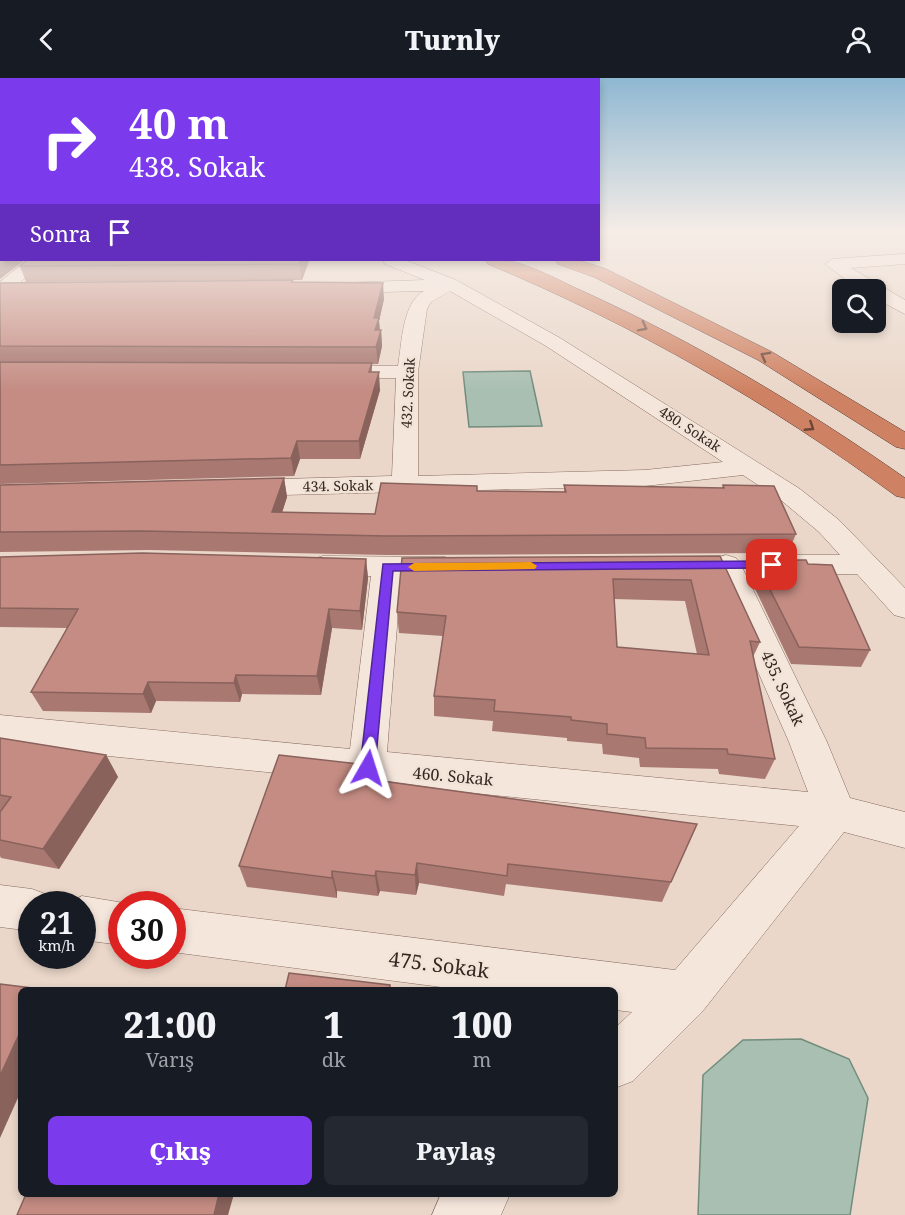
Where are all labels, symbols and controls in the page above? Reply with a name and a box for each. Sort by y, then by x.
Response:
text: Turnly [405,21,500,58]
icon: back [30,23,63,56]
icon: person [842,23,875,56]
text: 40 m [129,94,229,151]
icon: right [30,102,108,180]
text: 438. Sokak [129,148,265,185]
icon: arrive [103,216,136,249]
text: Sonra [30,218,91,248]
map controls [832,279,886,333]
button: search [832,279,886,333]
one-way arrow [637,320,647,331]
one-way arrow [761,352,772,363]
street label: 432. Sokak [396,356,419,429]
street label: 480. Sokak [656,401,726,456]
one-way arrow [804,419,815,430]
street label: 434. Sokak [303,475,374,496]
pin [746,539,797,590]
icon: arrive [755,548,788,581]
street label: 435. Sokak [756,647,810,730]
position arrow [336,736,400,800]
street label: 460. Sokak [412,762,495,791]
speed limit sign: 30 [108,891,186,969]
text: 21 [40,902,74,943]
text: km/h [39,935,75,955]
street label: 475. Sokak [387,945,491,984]
text: 21:00 [123,1000,216,1049]
text: 1 [324,1000,344,1049]
text: 100 [451,1000,513,1049]
text: Varış [146,1046,194,1073]
text: dk [322,1046,346,1073]
text: m [472,1046,491,1073]
button: Çıkış [48,1116,312,1185]
button: Paylaş [324,1116,588,1185]

